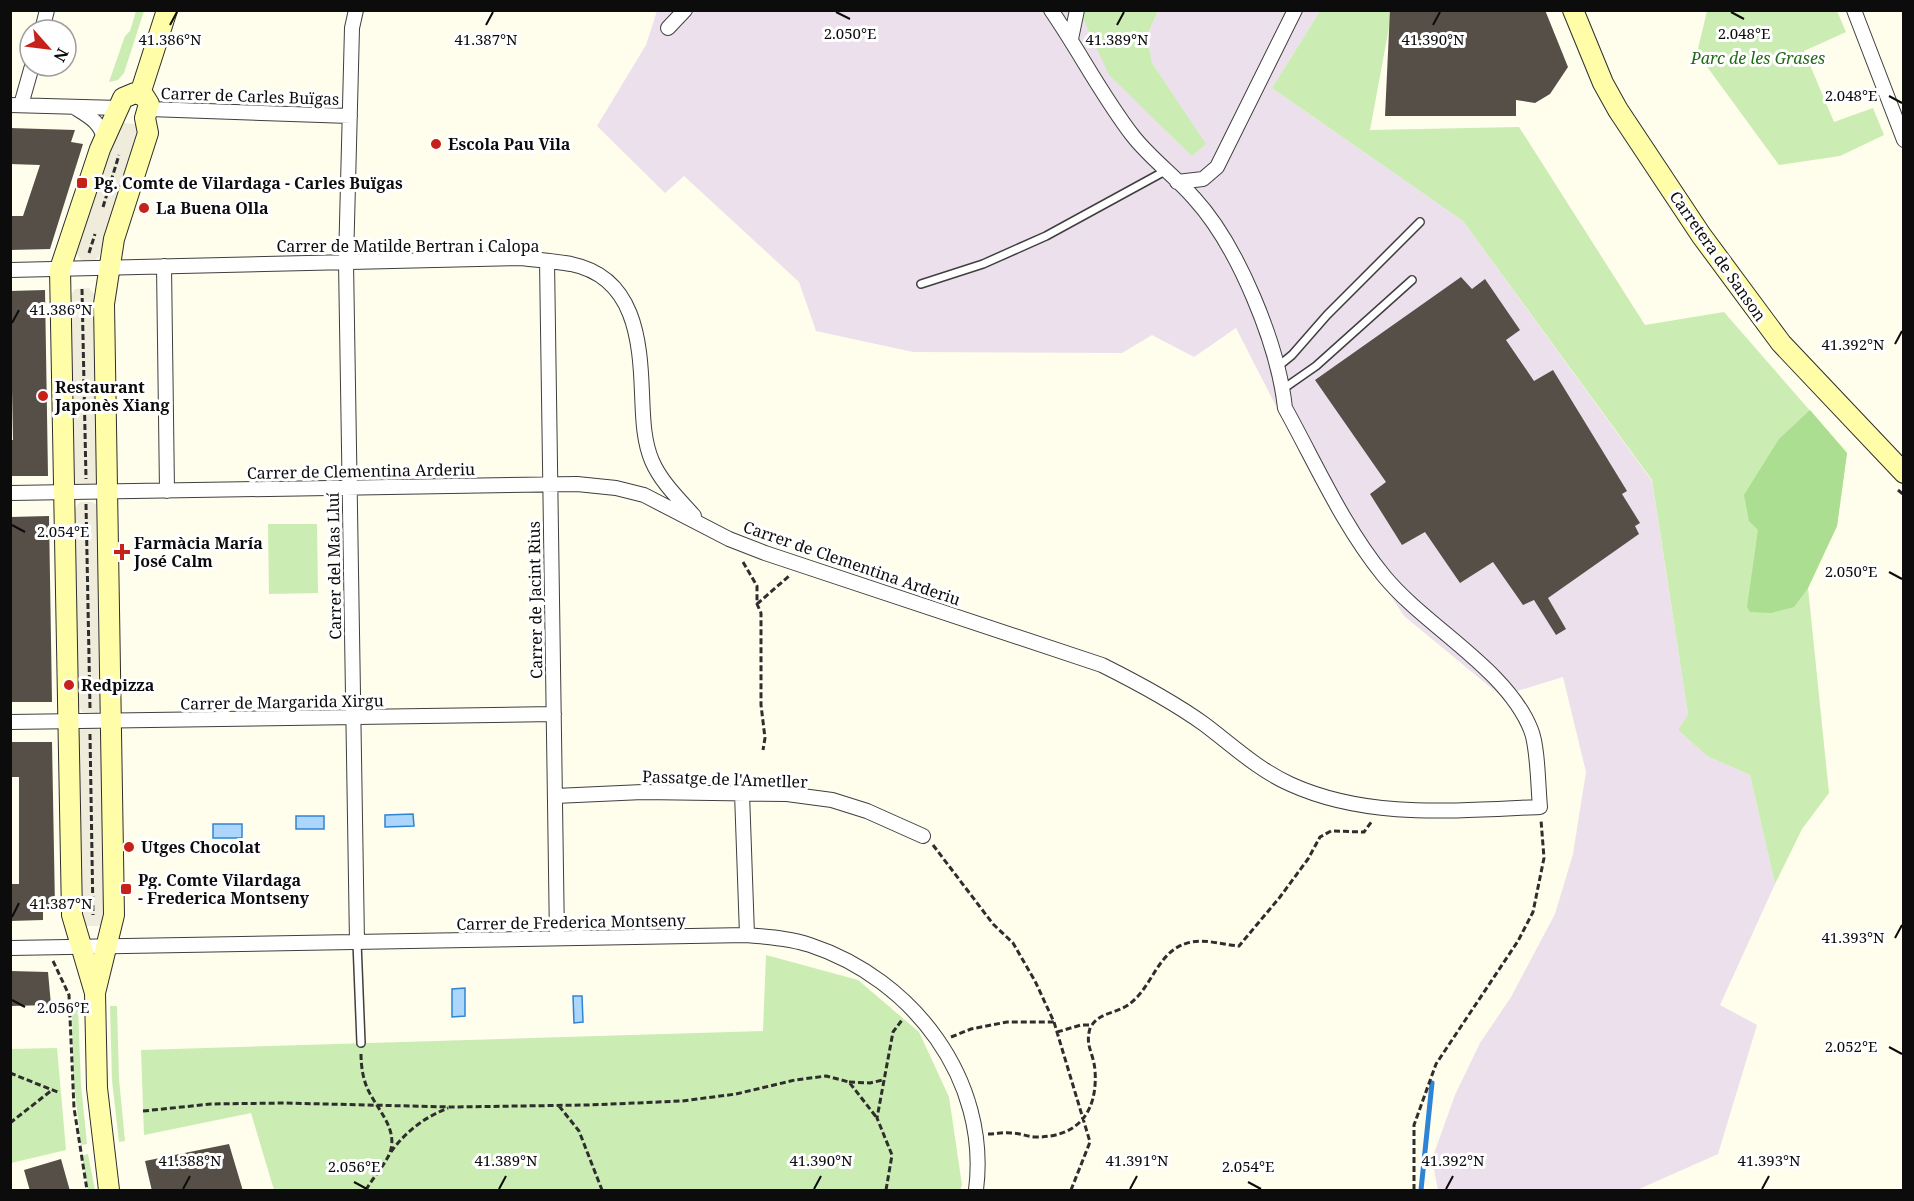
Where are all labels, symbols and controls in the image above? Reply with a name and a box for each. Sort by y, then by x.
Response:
north arrow [18,18,78,78]
text: 2.050°E [824,23,876,43]
text: 2.048°E [1718,23,1770,43]
text: 41.386°N [138,29,202,49]
text: 41.387°N [454,29,518,49]
text: 41.389°N [1085,29,1149,49]
text: 41.390°N [1401,29,1465,49]
text: N [48,44,74,66]
park label: Parc de les Grases [1690,47,1825,69]
street label: Carrer de Carles Buïgas [160,82,340,110]
text: 2.048°E [1825,85,1877,105]
place label: Escola Pau Vila [448,133,571,155]
marker: Escola Pau Vila [429,137,443,151]
place label: Pg. Comte de Vilardaga - Carles Buïgas [94,172,403,194]
marker: Pg. Comte de Vilardaga - Carles Buïgas [75,176,89,190]
street label: Carretera de Sanson [1665,186,1771,326]
place label: La Buena Olla [156,197,269,219]
marker: La Buena Olla [137,201,151,215]
street label: Carrer de Matilde Bertran i Calopa [276,235,540,257]
text: 41.386°N [29,299,93,319]
text: 41.392°N [1821,334,1885,354]
place label: Restaurant Japonès Xiang [54,376,169,416]
marker: Restaurant Japonès Xiang [36,389,50,403]
street label: Carrer de Clementina Arderiu [247,458,475,484]
street label: Carrer del Mas Lluí [322,492,346,640]
street label: Carrer de Clementina Arderiu [740,515,964,611]
text: 2.054°E [37,521,89,541]
street label: Carrer de Jacint Rius [523,521,547,679]
place label: Farmàcia María José Calm [133,532,263,572]
marker: Farmàcia María José Calm [115,545,129,559]
text: 2.050°E [1825,561,1877,581]
place label: Redpizza [81,674,155,696]
marker: Redpizza [62,678,76,692]
street label: Carrer de Margarida Xirgu [180,689,384,715]
street label: Passatge de l'Ametller [642,765,809,793]
place label: Utges Chocolat [141,836,261,858]
marker: Utges Chocolat [122,840,136,854]
place label: Pg. Comte Vilardaga - Frederica Montseny [138,869,310,909]
marker: Pg. Comte Vilardaga - Frederica Montseny [119,882,133,896]
text: 41.387°N [29,893,93,913]
street label: Carrer de Frederica Montseny [456,909,687,935]
text: 41.393°N [1821,927,1885,947]
text: 2.056°E [37,997,89,1017]
text: 2.052°E [1825,1036,1877,1056]
text: 41.388°N [158,1150,222,1170]
text: 41.389°N [474,1150,538,1170]
text: 41.390°N [789,1150,853,1170]
text: 41.391°N [1105,1150,1169,1170]
text: 41.392°N [1421,1150,1485,1170]
text: 41.393°N [1737,1150,1801,1170]
text: 2.056°E [328,1156,380,1176]
text: 2.054°E [1222,1156,1274,1176]

